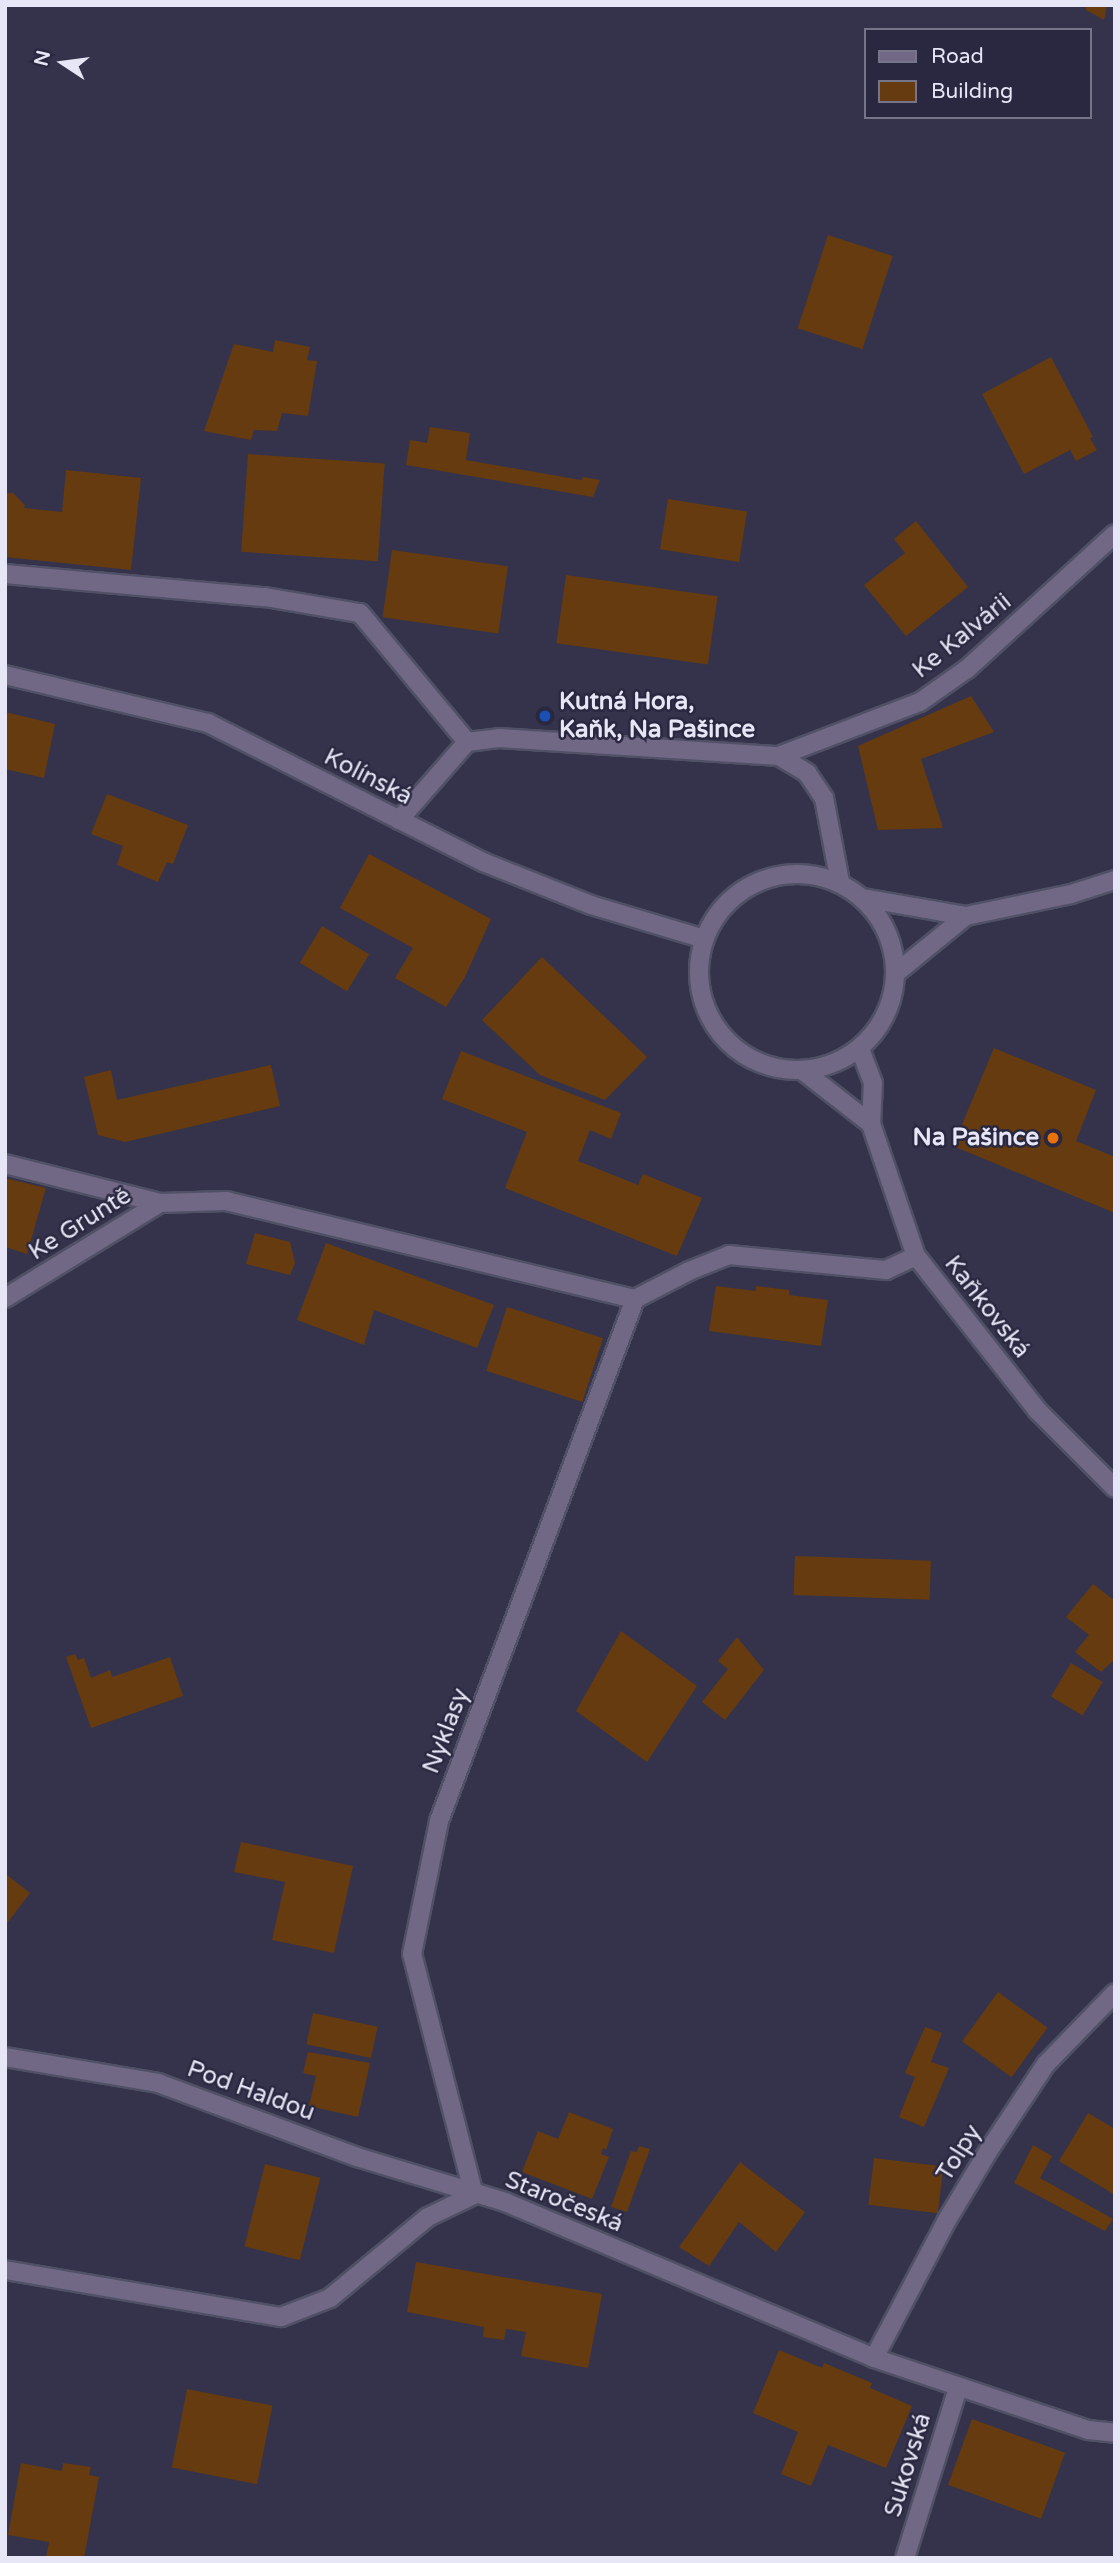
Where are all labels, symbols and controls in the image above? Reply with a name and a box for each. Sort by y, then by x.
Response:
north arrow [28,28,98,98]
legend [864,28,1092,119]
text: Road [931,44,984,69]
text: N [30,48,55,68]
text: Building [931,79,1013,104]
street label: Ke Kalvárii [907,587,1017,685]
place label: Kutná Hora, Kaňk, Na Pašince [559,688,755,744]
marker: Kutná Hora, Kaňk, Na Pašince [537,708,553,724]
street label: Kolínská [319,743,417,811]
place label: Na Pašince [913,1124,1039,1152]
marker: Na Pašince [1045,1130,1061,1146]
street label: Ke Gruntě [24,1181,136,1267]
street label: Kaňkovská [938,1250,1036,1364]
street label: Nyklasy [417,1684,475,1778]
street label: Pod Haldou [183,2055,319,2127]
street label: Tolpy [930,2119,988,2187]
street label: Staročeská [501,2165,627,2239]
street label: Sukovská [879,2410,937,2520]

